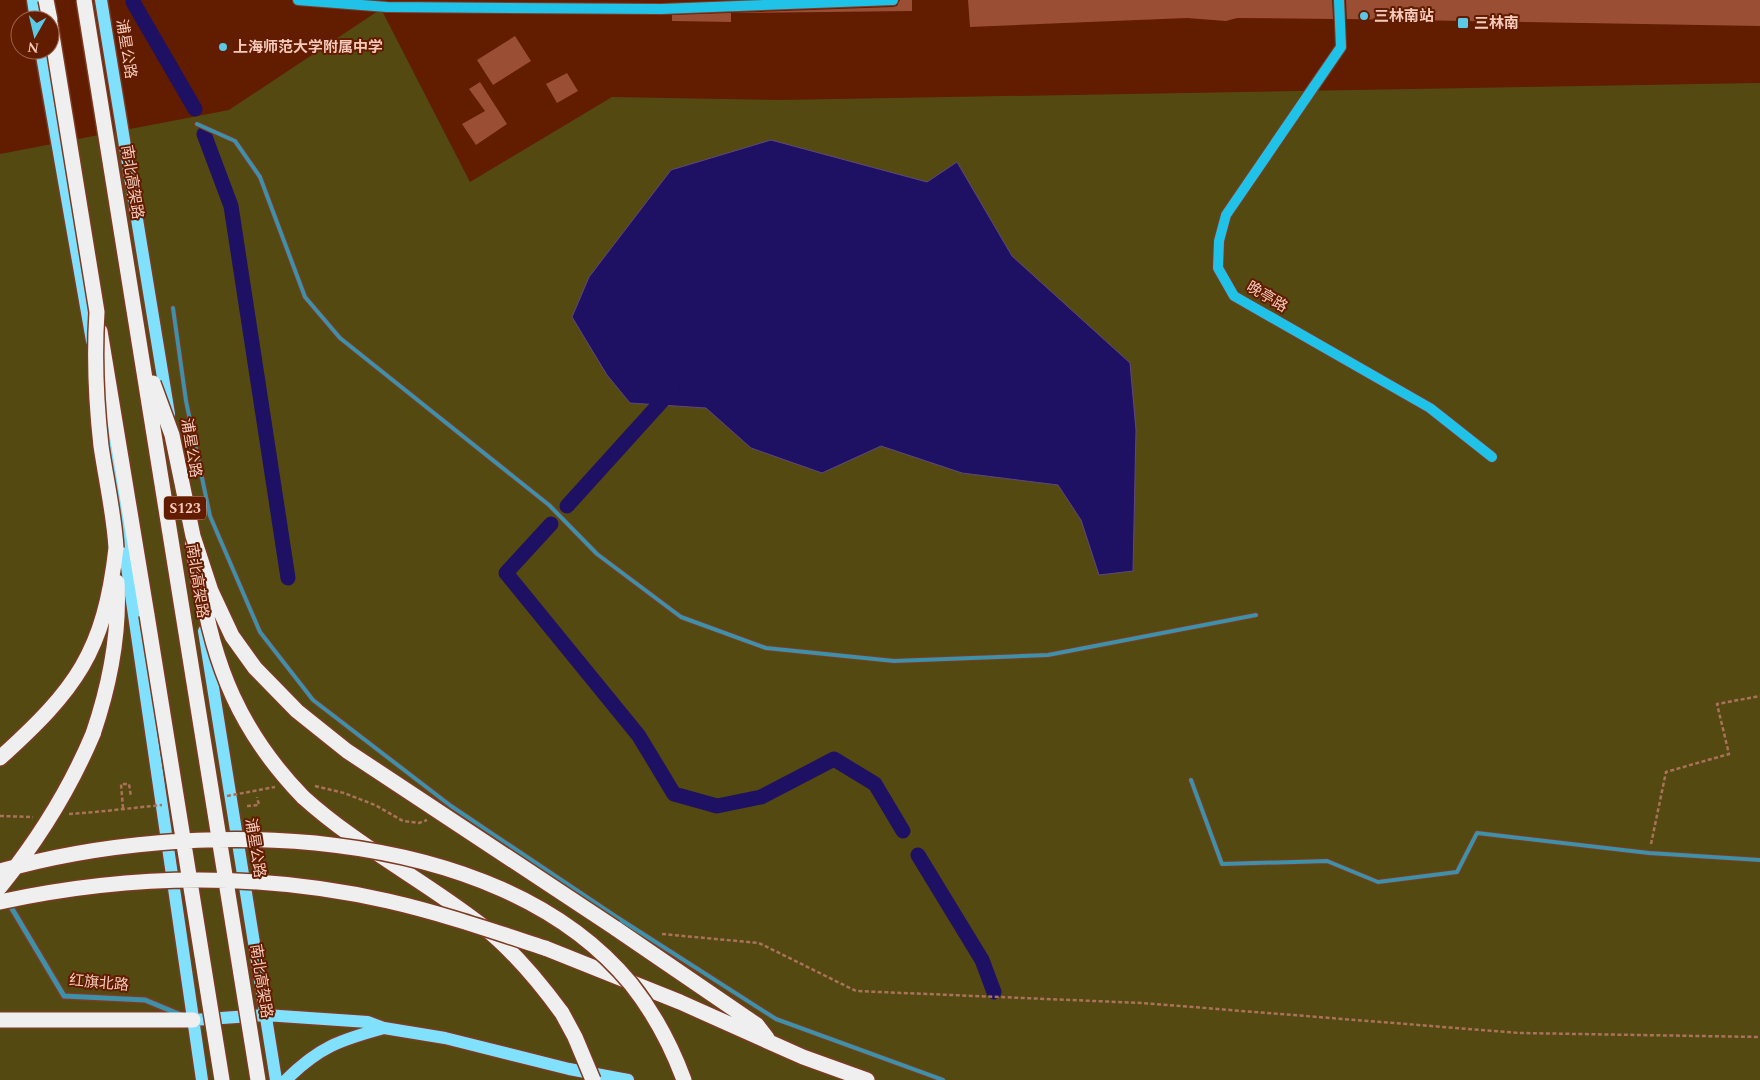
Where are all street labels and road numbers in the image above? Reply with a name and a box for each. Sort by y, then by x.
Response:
street label: 浦星公路 [110,18,142,80]
street label: 南北高架路 [115,143,149,221]
street label: 晚亭路 [1242,276,1292,318]
street label: 浦星公路 [175,417,207,479]
road number: S123 [164,496,206,520]
street label: 南北高架路 [180,542,214,620]
street label: 浦星公路 [239,817,271,879]
street label: 南北高架路 [244,942,278,1020]
street label: 红旗北路 [68,969,130,997]

